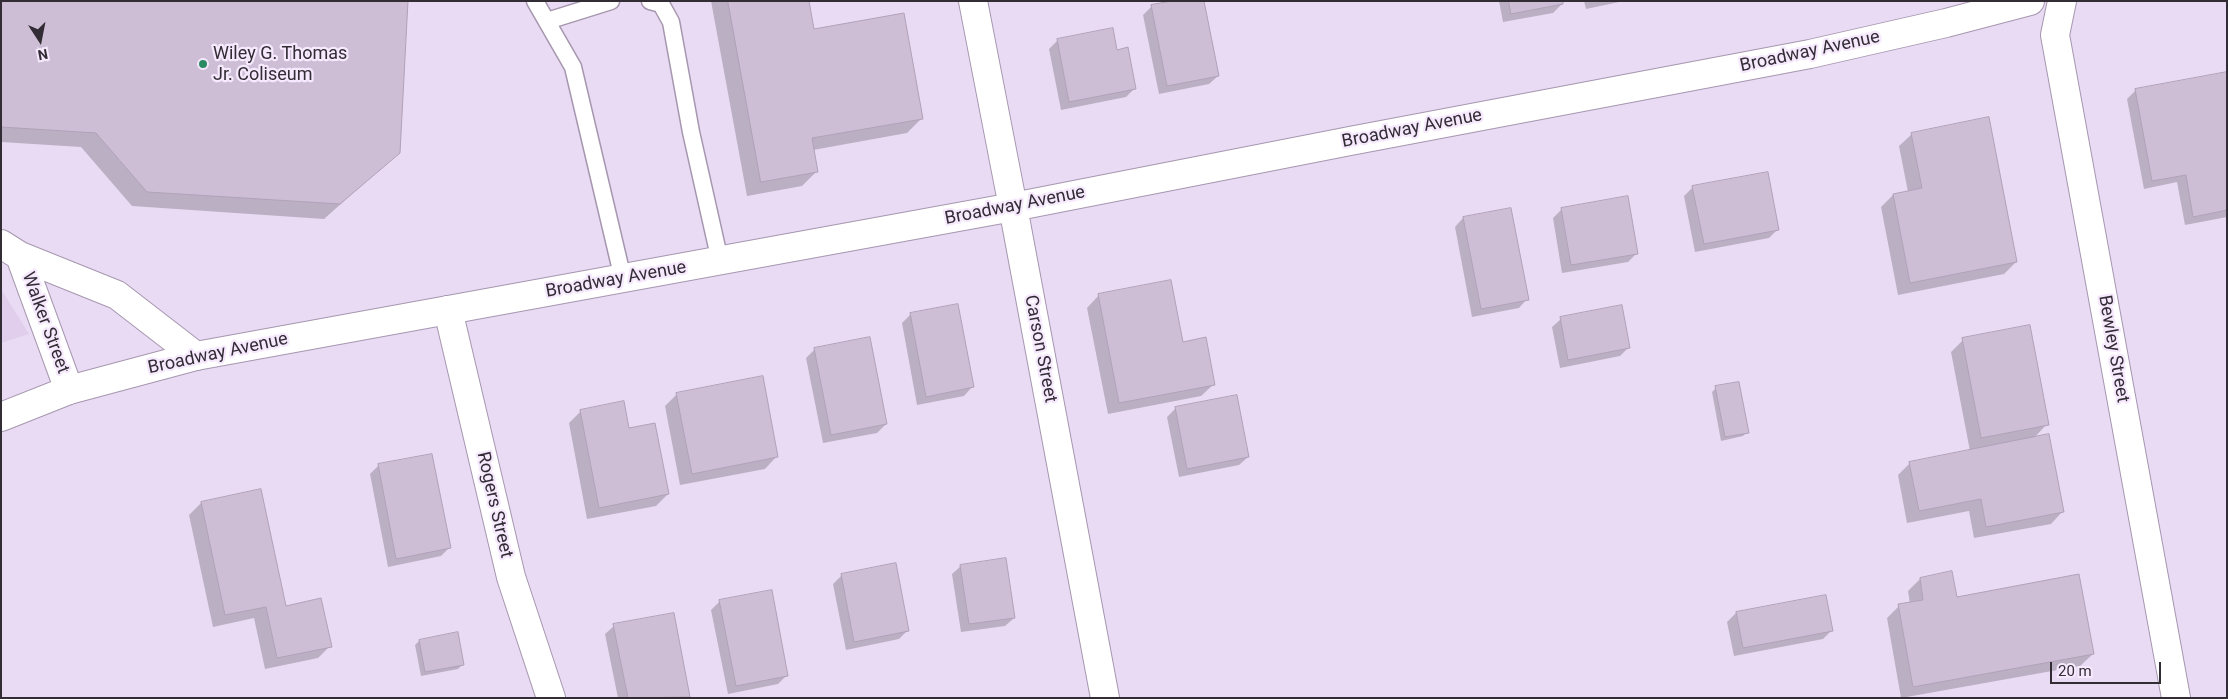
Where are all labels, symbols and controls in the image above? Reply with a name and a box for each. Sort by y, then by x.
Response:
north arrow [15,15,65,65]
street label: Broadway Avenue [1738,27,1882,77]
place label: Wiley G. Thomas Jr. Coliseum [213,43,347,86]
text: N [36,46,49,64]
marker: Wiley G. Thomas Jr. Coliseum [197,58,209,70]
street label: Broadway Avenue [1340,105,1484,153]
street label: Broadway Avenue [943,182,1087,230]
street label: Broadway Avenue [544,257,688,303]
street label: Walker Street [17,269,73,377]
street label: Carson Street [1019,293,1061,405]
street label: Bewley Street [2093,294,2133,404]
street label: Broadway Avenue [146,329,290,379]
street label: Rogers Street [471,450,517,560]
scale bar [2053,652,2164,684]
text: 20 m [2058,662,2092,680]

